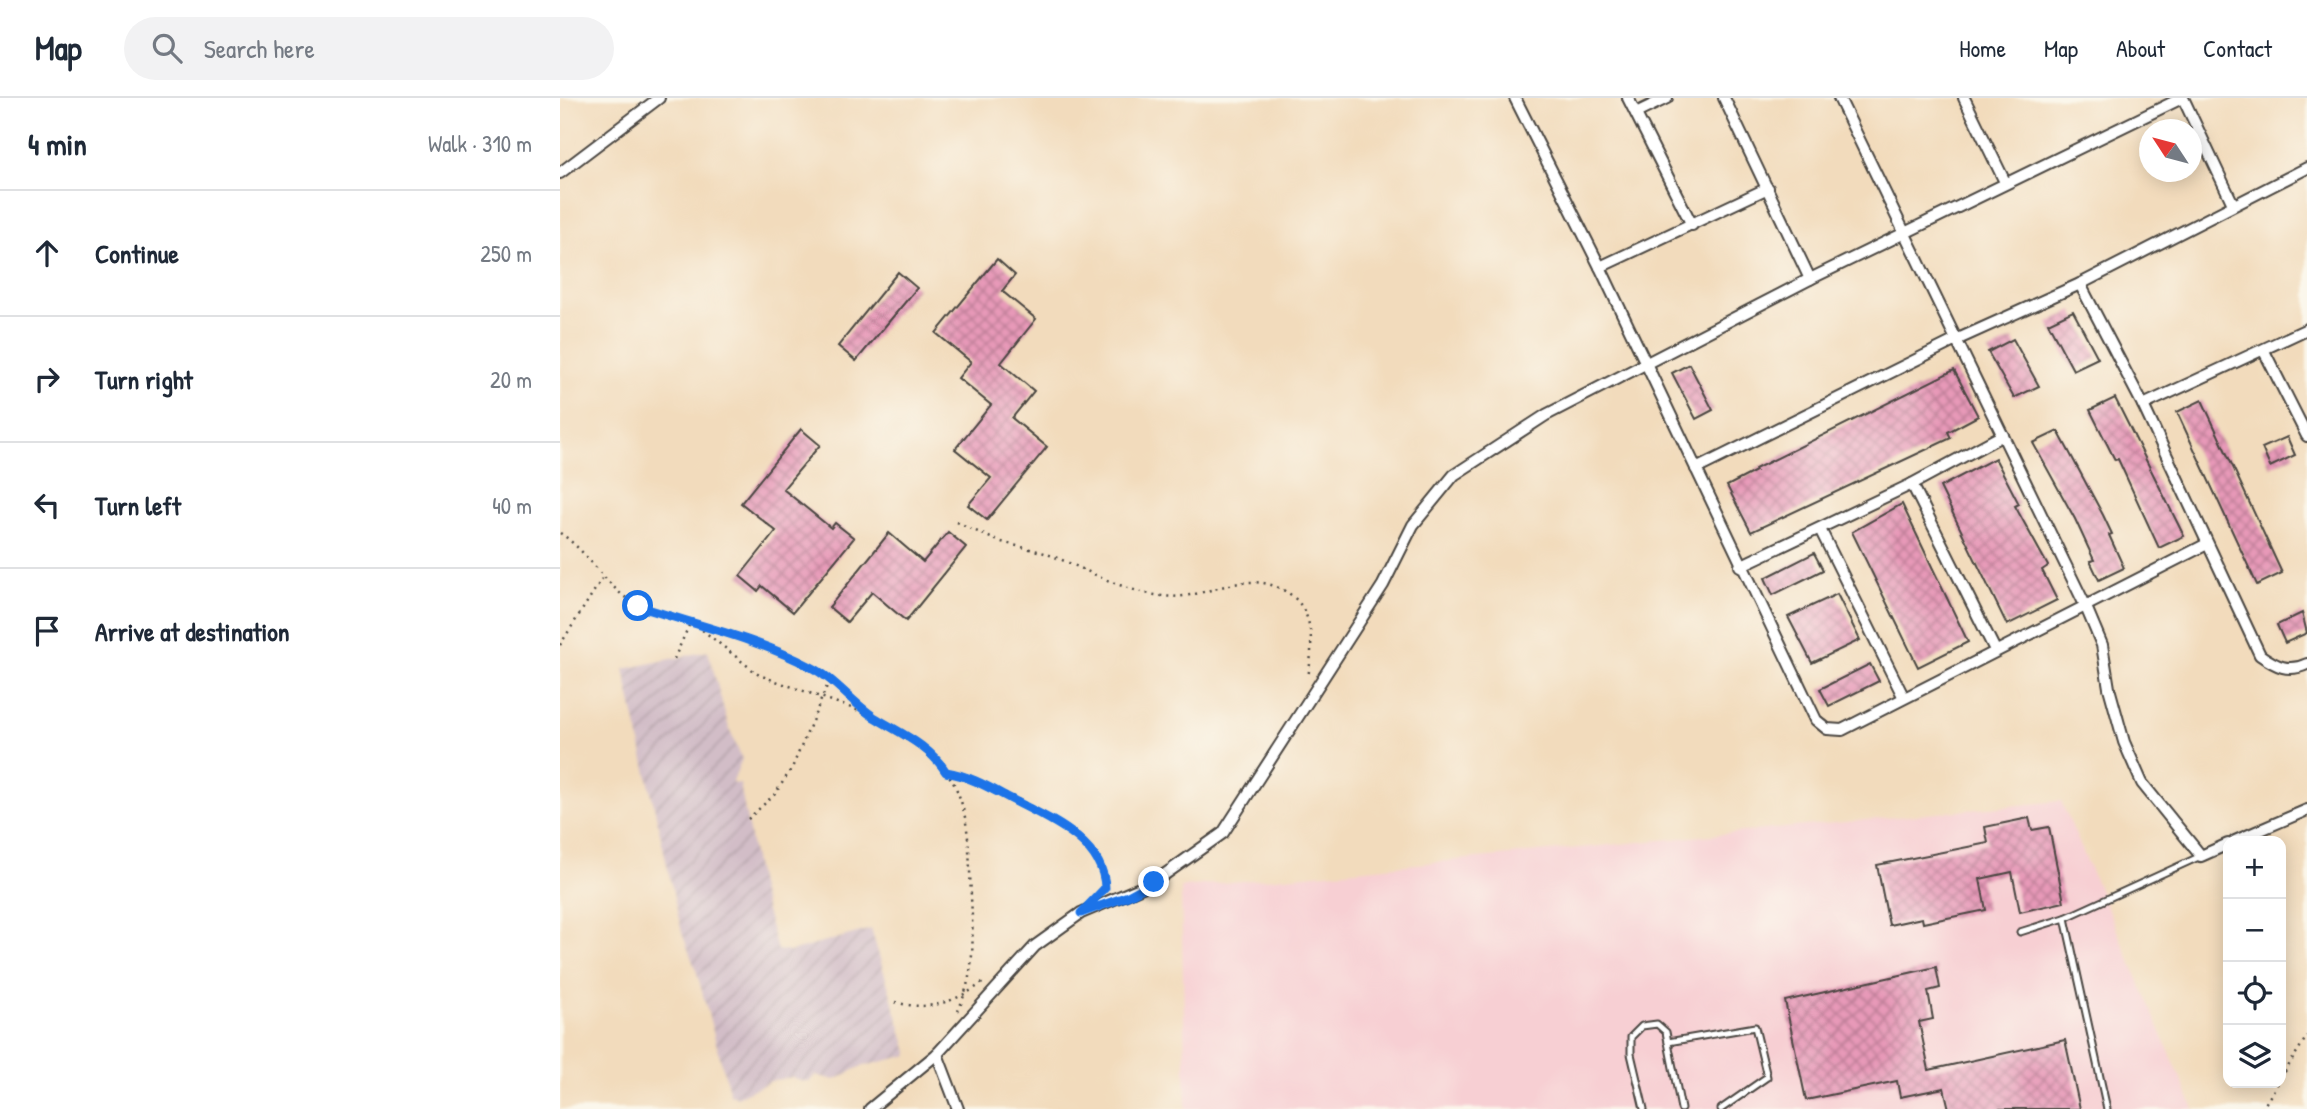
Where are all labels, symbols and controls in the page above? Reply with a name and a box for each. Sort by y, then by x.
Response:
search box [124,17,614,80]
text: Map [35,26,82,70]
icon: search [148,29,186,67]
text: Search here [204,31,315,66]
text: Home [1959,32,2006,64]
text: Map [2044,32,2078,64]
text: About [2116,32,2165,64]
text: Contact [2203,32,2272,64]
north arrow [2139,119,2202,182]
text: 4 min [28,124,87,164]
text: Walk · 310 m [428,128,532,159]
icon: ahead [28,234,66,272]
text: Continue [95,236,179,271]
text: 250 m [480,238,532,269]
icon: right [28,360,66,398]
text: Turn right [95,362,193,397]
text: 20 m [490,364,532,395]
icon: left [28,486,66,524]
text: Turn left [95,488,181,523]
text: 40 m [492,490,532,521]
route start [622,590,653,621]
icon: arrive [28,612,66,650]
text: Arrive at destination [95,614,290,649]
map controls [2223,836,2286,1088]
button: + [2223,836,2286,899]
route end [1138,866,1169,897]
button: − [2223,899,2286,962]
button: locate [2223,962,2286,1025]
button: layers [2223,1025,2286,1088]

